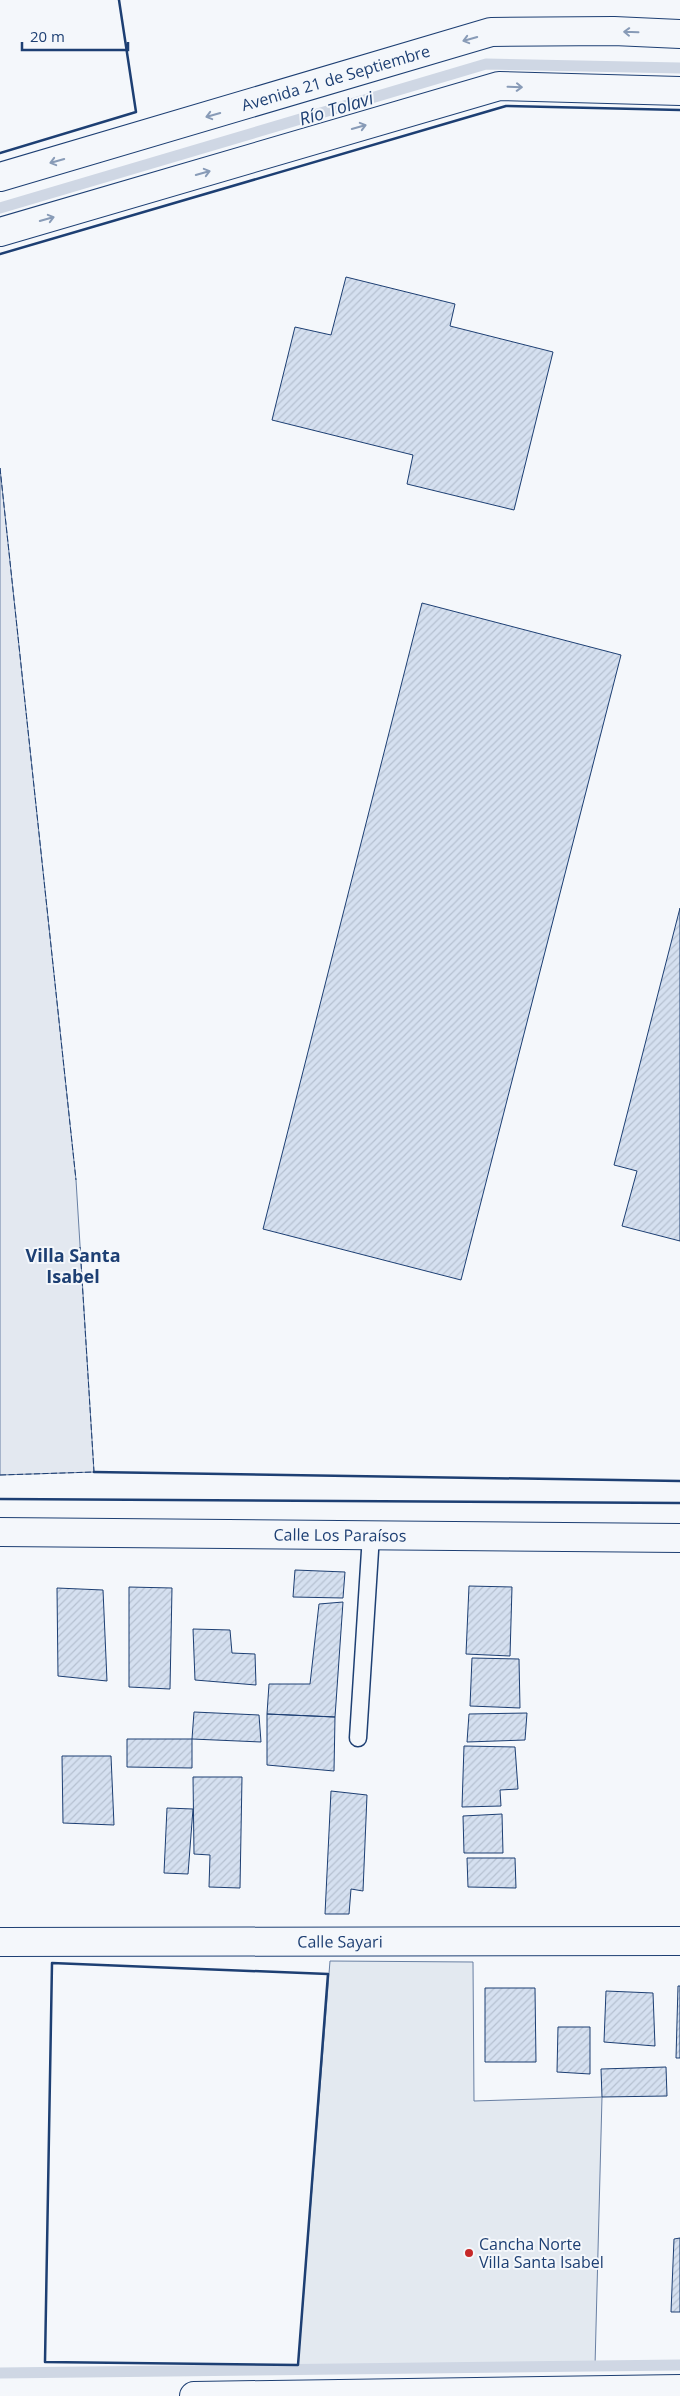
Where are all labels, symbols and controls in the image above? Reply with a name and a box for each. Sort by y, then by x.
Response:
scale bar [22,20,129,52]
text: 20 m [30,26,65,46]
one-way arrow [624,27,640,37]
one-way arrow [462,34,478,44]
street label: Avenida 21 de Septiembre [239,40,433,116]
one-way arrow [507,82,523,92]
water label: Río Tolavi [296,85,376,131]
one-way arrow [206,110,222,120]
one-way arrow [350,122,366,132]
one-way arrow [50,156,66,166]
one-way arrow [194,167,210,177]
one-way arrow [38,213,54,223]
district label: Villa Santa Isabel [25,1243,121,1288]
street label: Calle Los Paraísos [273,1523,407,1547]
street label: Calle Sayari [297,1930,383,1953]
place label: Cancha Norte Villa Santa Isabel [479,2233,604,2273]
marker: Cancha Norte Villa Santa Isabel [463,2247,475,2259]

